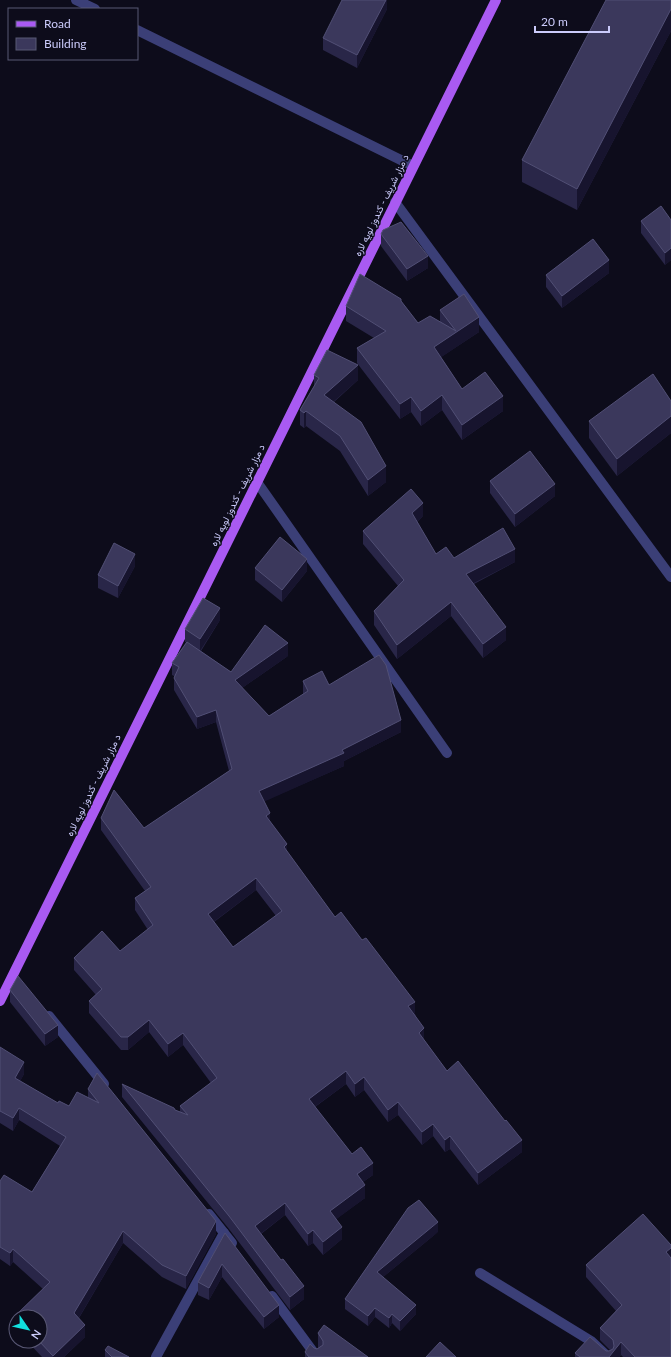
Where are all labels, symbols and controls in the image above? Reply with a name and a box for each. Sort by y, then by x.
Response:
legend [8,8,138,60]
scale bar [535,8,609,34]
text: 20 m [541,14,568,29]
text: Road [44,16,71,31]
text: Building [44,36,87,51]
street label: د مزار شریف - کندوز لویه لاره [351,152,412,258]
street label: د مزار شریف - کندوز لویه لاره [207,442,268,548]
street label: د مزار شریف - کندوز لویه لاره [63,732,124,838]
north arrow [8,1309,48,1349]
text: N [29,1328,44,1342]

